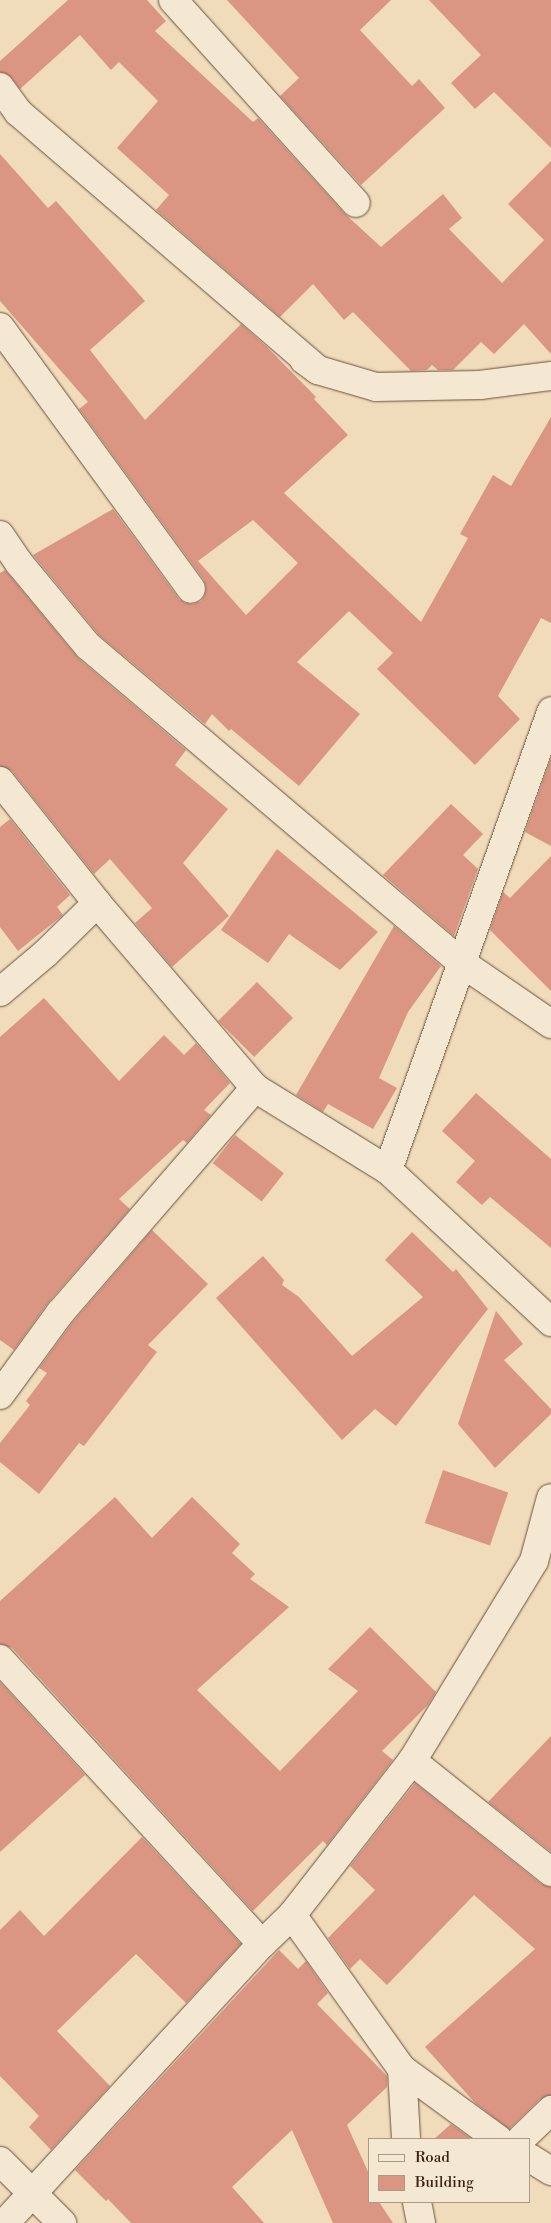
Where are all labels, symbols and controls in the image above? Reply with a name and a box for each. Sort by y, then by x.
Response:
legend [368,2138,531,2203]
text: Road [415,2148,450,2167]
text: Building [415,2173,474,2192]

